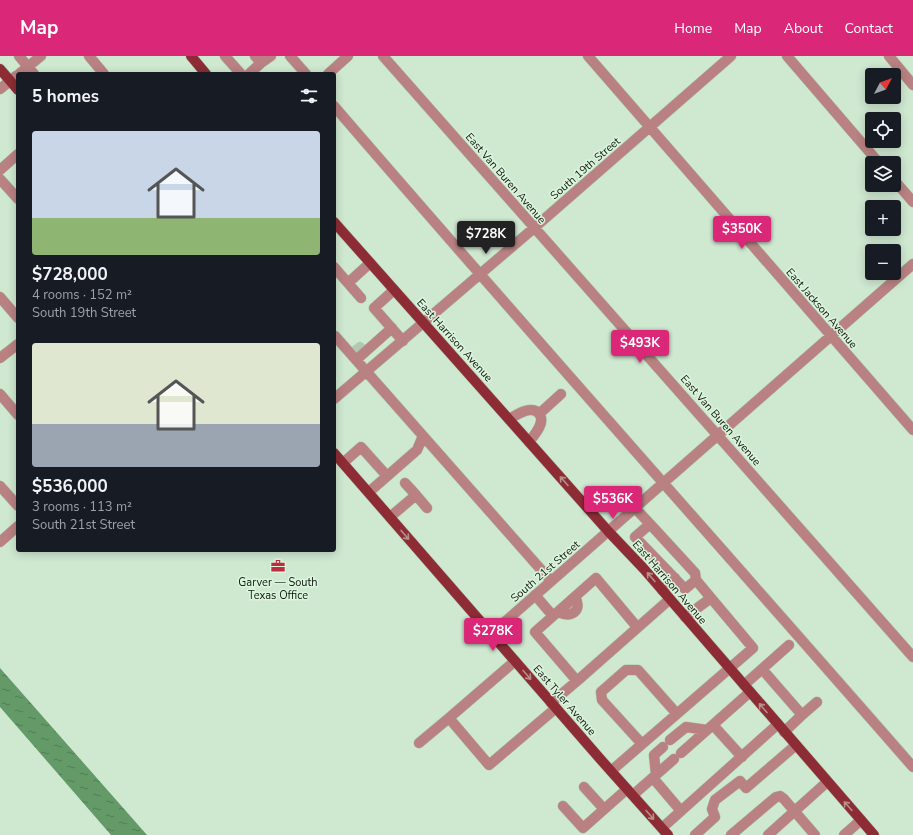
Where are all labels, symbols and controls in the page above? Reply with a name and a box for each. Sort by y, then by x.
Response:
text: Map [20,15,58,41]
text: Home [674,19,712,38]
text: Map [734,19,762,38]
text: About [784,19,823,38]
text: Contact [845,19,893,38]
north arrow [865,68,901,104]
map controls [865,68,901,280]
text: 5 homes [32,85,99,108]
icon: filters [298,85,320,107]
button: locate [865,112,901,148]
street label: East Van Buren Avenue [462,130,549,227]
street label: South 19th Street [547,134,624,203]
button: layers [865,156,901,192]
icon: home [140,157,212,229]
button: + [865,200,901,236]
pin: $350K [714,216,770,250]
text: $350K [722,220,762,238]
pin: $728K [458,221,514,255]
text: $728K [466,225,506,243]
button: − [865,244,901,280]
text: $728,000 [32,263,108,286]
street label: East Jackson Avenue [783,265,861,352]
text: 4 rooms · 152 m² [32,286,132,304]
street label: East Harrison Avenue [413,296,496,385]
text: South 19th Street [32,304,136,322]
pin: $493K [612,330,668,364]
text: $493K [620,334,660,352]
icon: home [140,369,212,441]
street label: East Van Buren Avenue [677,372,764,469]
text: $536,000 [32,475,108,498]
one-way arrow [559,476,568,486]
pin: $536K [585,486,641,520]
text: $536K [593,490,633,508]
text: 3 rooms · 113 m² [32,498,132,516]
text: South 21st Street [32,516,135,534]
one-way arrow [401,530,410,540]
street label: South 21st Street [508,537,583,606]
street label: East Harrison Avenue [629,537,710,628]
office icon: Garver — South Texas Office [270,558,286,574]
one-way arrow [647,572,656,583]
place label: Garver — South Texas Office [238,575,318,603]
pin: $278K [465,618,521,652]
text: $278K [473,622,513,640]
street label: East Tyler Avenue [530,662,600,739]
one-way arrow [523,670,532,681]
one-way arrow [759,702,768,713]
one-way arrow [844,801,853,811]
one-way arrow [645,810,655,820]

